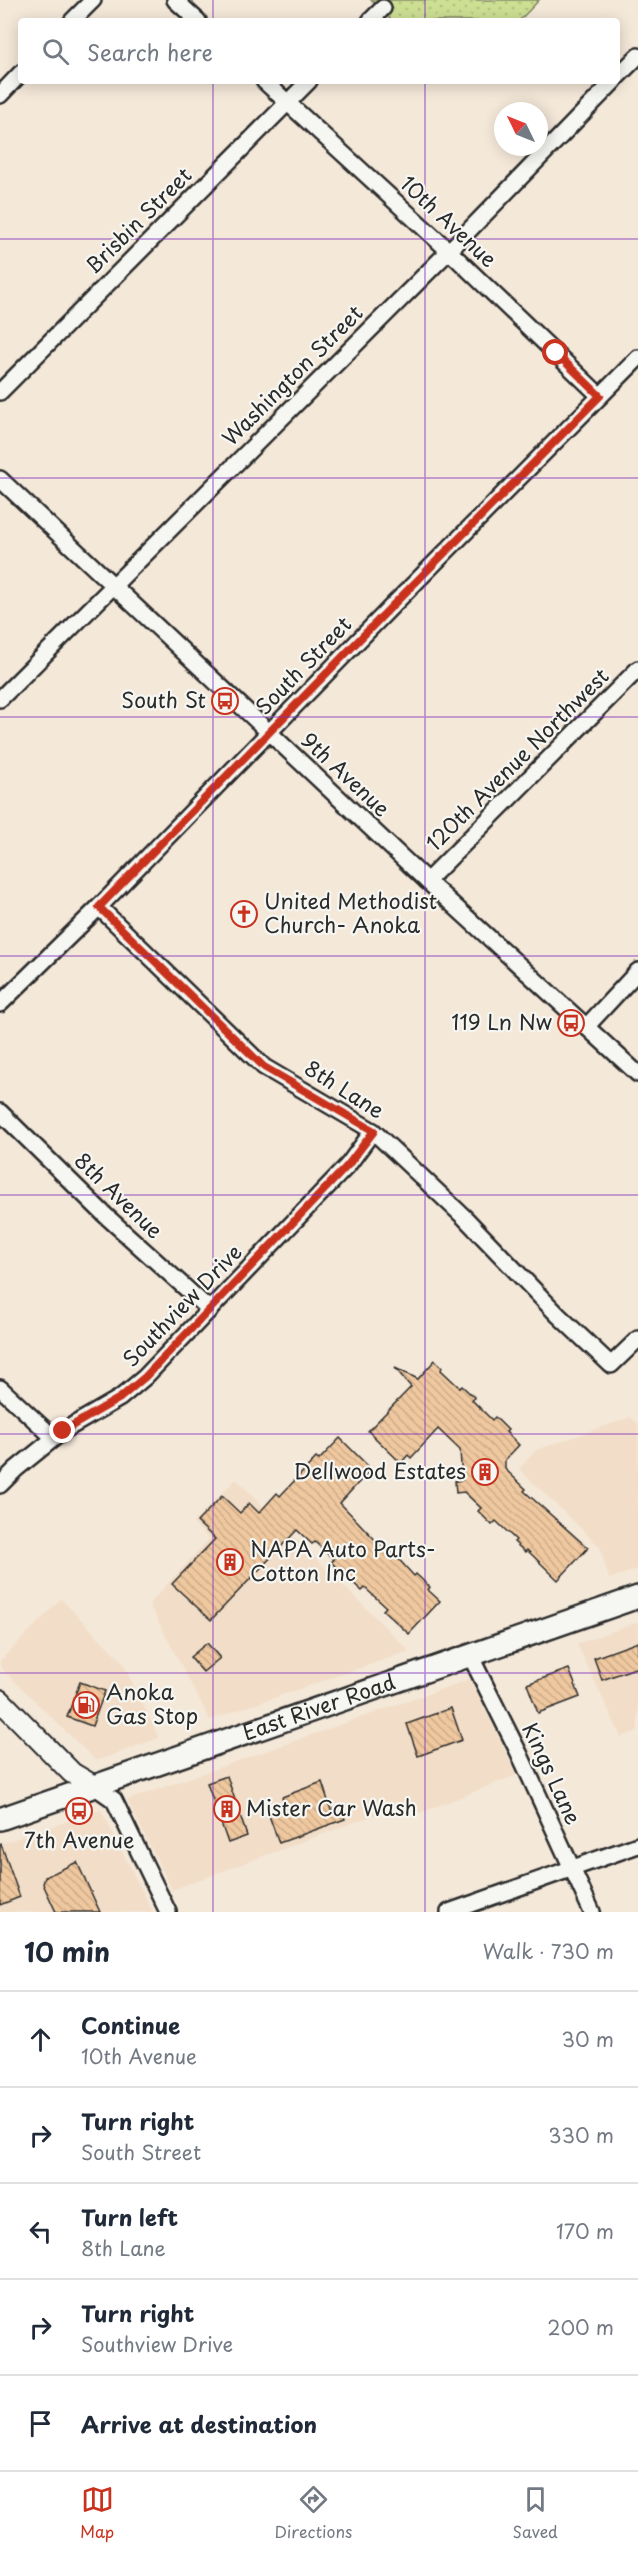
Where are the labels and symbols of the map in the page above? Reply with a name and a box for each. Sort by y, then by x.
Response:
north arrow [494,102,548,156]
street label: Brisbin Street [77,159,198,280]
street label: 10th Avenue [394,167,505,274]
street label: Washington Street [214,297,369,452]
route start [542,339,568,365]
street label: South Street [247,608,358,721]
street label: 120th Avenue Northwest [418,660,615,857]
place label: South St [121,683,206,715]
bus stop icon: South St [210,686,240,716]
street label: 9th Avenue [295,724,398,823]
place label: United Methodist Church- Anoka [264,884,437,940]
church icon: United Methodist Church- Anoka [229,899,259,929]
place label: 119 Ln Nw [451,1005,552,1037]
bus stop icon: 119 Ln Nw [556,1008,586,1038]
street label: 8th Lane [299,1051,391,1125]
street label: 8th Avenue [68,1144,171,1245]
street label: Southview Drive [115,1236,249,1373]
route end [49,1417,75,1443]
place label: Dellwood Estates [294,1454,466,1486]
building icon: Dellwood Estates [470,1457,500,1487]
place label: NAPA Auto Parts- Cotton Inc [250,1532,436,1588]
building icon: NAPA Auto Parts- Cotton Inc [215,1547,245,1577]
street label: East River Road [238,1665,399,1747]
place label: Anoka Gas Stop [106,1675,198,1731]
fuel station icon: Anoka Gas Stop [71,1690,101,1720]
street label: Kings Lane [515,1717,590,1829]
place label: Mister Car Wash [246,1791,417,1823]
building icon: Mister Car Wash [212,1794,242,1824]
bus stop icon: 7th Avenue [64,1796,94,1826]
place label: 7th Avenue [24,1823,134,1855]

